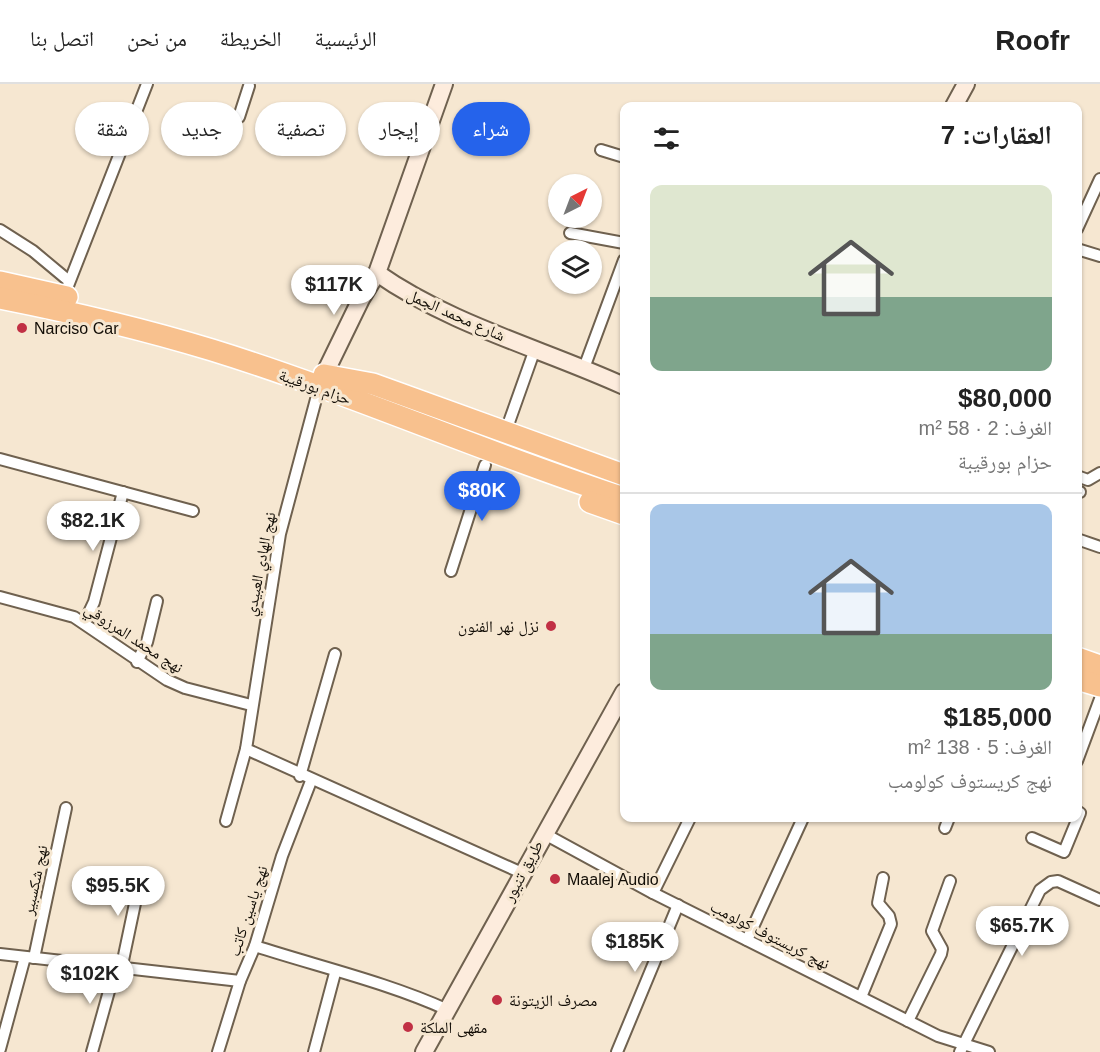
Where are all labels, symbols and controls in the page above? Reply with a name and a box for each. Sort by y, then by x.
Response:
text: Roofr [995,25,1070,56]
text: اتصل بنا [30,27,94,50]
text: من نحن [127,27,187,50]
text: الخريطة [220,27,282,50]
text: الرئيسية [315,27,377,50]
chip: شقة [75,102,149,156]
chip: جديد [161,102,243,156]
chip: تصفية [255,102,346,156]
chip: إيجار [358,102,440,156]
chip: شراء [452,102,530,156]
text: العقارات: 7 [941,120,1052,150]
icon: filters [650,122,683,155]
north arrow [548,174,602,228]
map controls [548,174,602,294]
icon: home [797,224,905,332]
button: layers [548,240,602,294]
pin: $117K [292,265,376,316]
text: $117K [305,273,363,295]
street label: شارع محمد الجمل [404,286,508,346]
place label: Narciso Car [34,320,119,337]
marker: Narciso Car [15,321,29,335]
street label: حزام بورقيبة [276,366,353,410]
text: $80,000 [958,383,1052,413]
text: الغرف: 2 · 58 m² [919,417,1052,439]
text: حزام بورقيبة [958,451,1052,473]
pin: $80K [446,471,518,522]
text: $80K [458,479,506,501]
pin: $82.1K [44,501,142,552]
text: $82.1K [61,509,125,531]
street label: نهج الهادي العبيدي [242,511,282,618]
icon: home [797,543,905,651]
street label: نهج محمد المرزوقي [79,600,186,680]
place label: نزل نهر الفنون [458,618,539,637]
marker: نزل نهر الفنون [544,619,558,633]
text: $185,000 [944,702,1052,732]
text: الغرف: 5 · 138 m² [907,736,1052,758]
text: نهج كريستوف كولومب [888,770,1052,792]
street label: طريق تنيور [499,838,548,906]
street label: نهج شكسبير [19,844,53,918]
street label: نهج ياسين كاتب [225,863,273,959]
pin: $95.5K [69,866,167,917]
place label: Maalej Audio [567,871,659,888]
marker: Maalej Audio [548,872,562,886]
text: $95.5K [86,874,150,896]
street label: نهج كريستوف كولومب [707,898,832,974]
pin: $65.7K [973,906,1071,957]
text: $65.7K [990,914,1054,936]
pin: $185K [593,922,677,973]
text: $185K [606,930,664,952]
pin: $102K [48,954,132,1005]
text: $102K [61,962,119,984]
place label: مصرف الزيتونة [509,992,597,1010]
marker: مصرف الزيتونة [490,993,504,1007]
place label: مقهى الملكة [420,1019,487,1038]
marker: مقهى الملكة [401,1020,415,1034]

